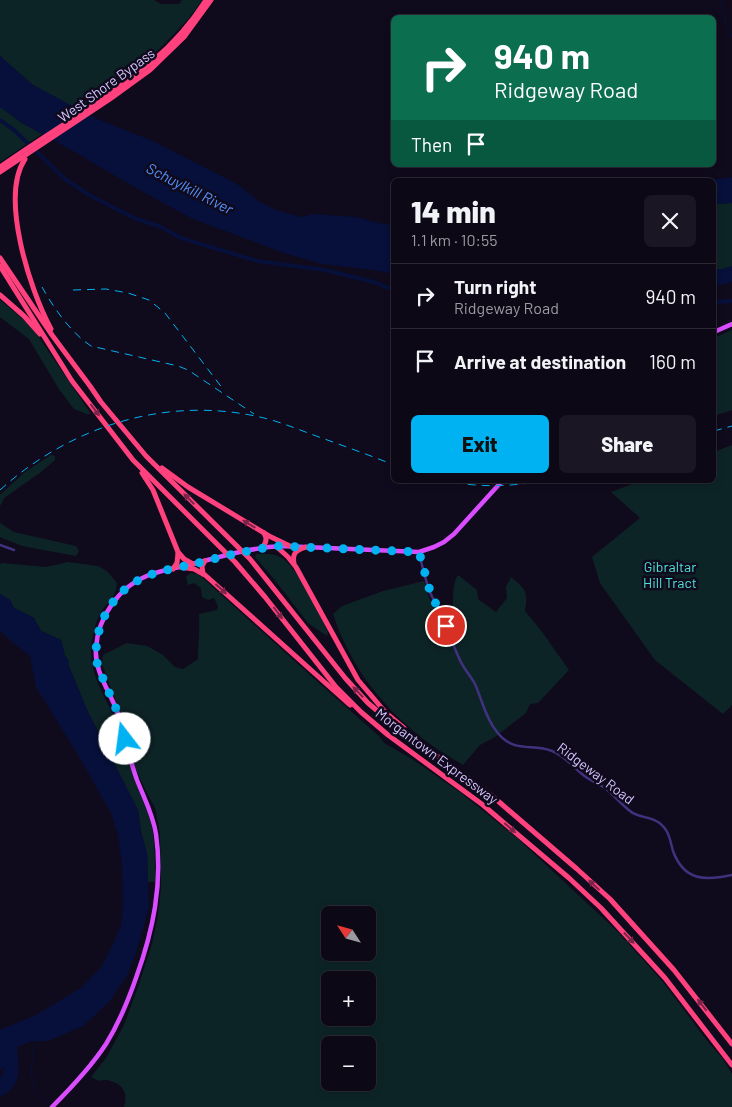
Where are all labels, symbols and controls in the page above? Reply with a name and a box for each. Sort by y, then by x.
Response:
text: 940 m [494,34,590,76]
icon: right [411,35,476,100]
street label: West Shore Bypass [54,44,158,126]
text: Ridgeway Road [494,76,638,102]
icon: arrive [462,130,490,158]
text: Then [411,133,452,156]
water label: Schuylkill River [144,158,237,218]
text: 14 min [411,193,496,229]
button: close [644,195,696,247]
text: 1.1 km · 10:55 [411,230,497,249]
text: Turn right [454,275,536,298]
icon: right [411,282,439,310]
text: 940 m [645,285,696,308]
text: Ridgeway Road [454,298,559,317]
icon: arrive [411,347,439,375]
text: Arrive at destination [454,350,626,373]
text: 160 m [649,350,696,373]
one-way arrow [90,403,100,417]
button: Exit [411,415,549,473]
button: Share [559,415,696,473]
one-way arrow [183,493,195,505]
one-way arrow [243,519,256,528]
park label: Gibraltar Hill Tract [643,558,697,591]
one-way arrow [215,584,228,595]
pin [425,605,467,647]
one-way arrow [272,606,283,619]
icon: arrive [432,612,460,640]
one-way arrow [352,686,364,698]
street label: Morgantown Expressway [372,704,502,808]
position arrow [98,712,150,764]
street label: Ridgeway Road [554,739,638,807]
one-way arrow [503,822,516,833]
one-way arrow [588,879,600,891]
north arrow [321,906,376,961]
map controls [321,906,376,1091]
one-way arrow [623,932,635,944]
button: + [321,971,376,1026]
one-way arrow [697,999,708,1012]
button: − [321,1036,376,1091]

